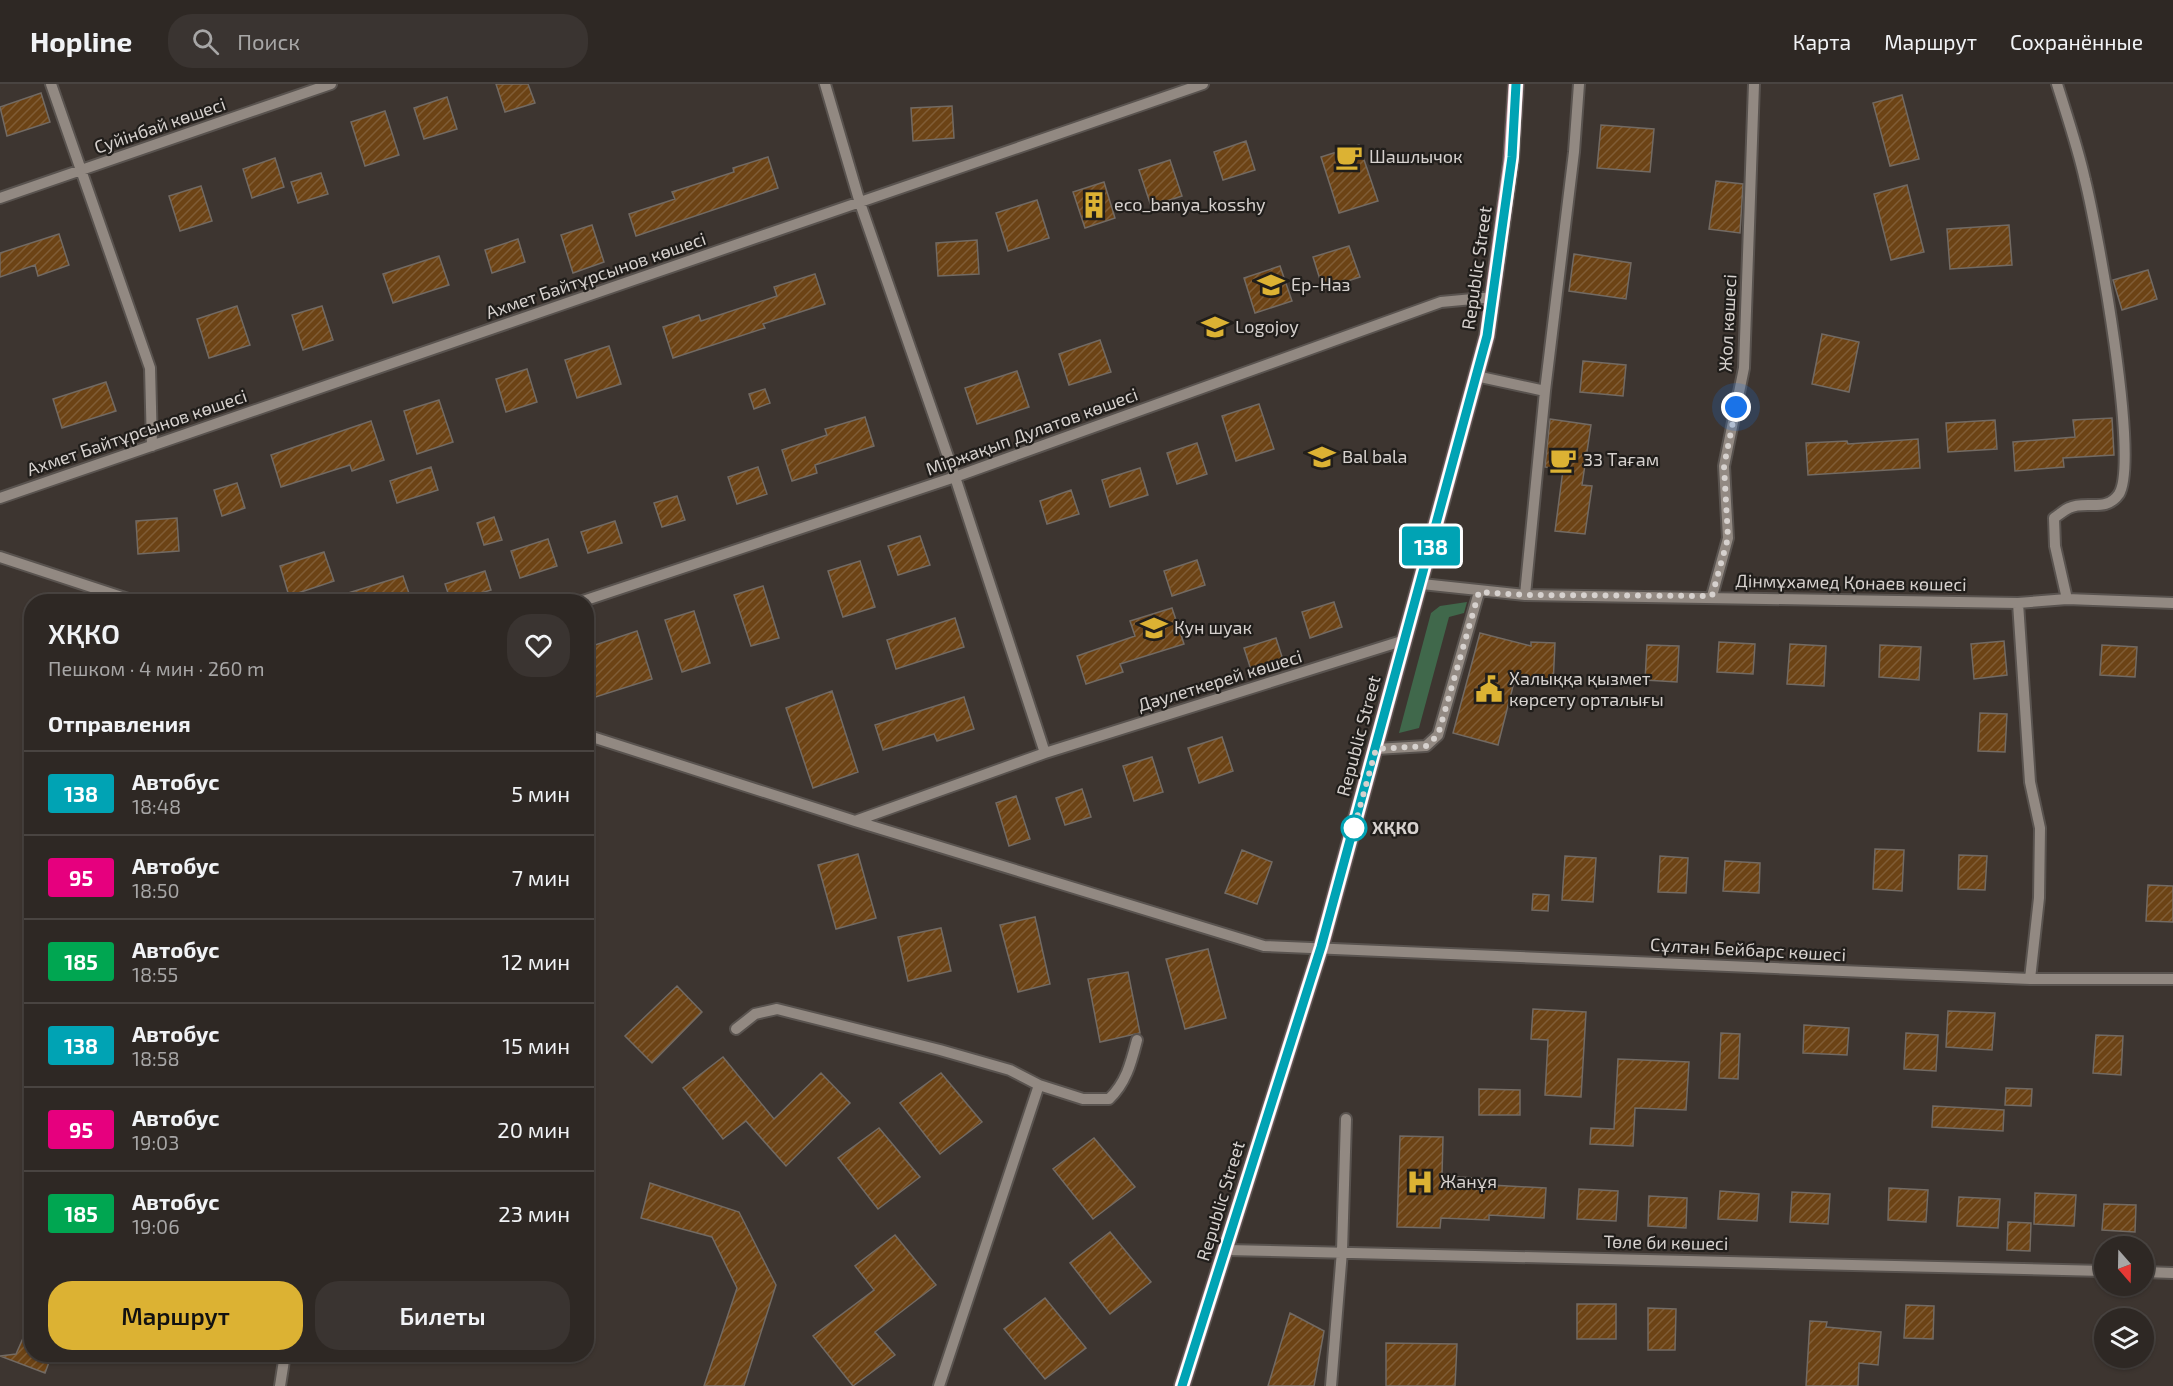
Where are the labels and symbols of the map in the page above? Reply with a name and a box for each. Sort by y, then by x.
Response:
street label: Суйінбай көшесі [91,92,228,158]
cafe icon: Шашлычок [1334,142,1364,172]
place label: Шашлычок [1369,145,1463,167]
building icon: eco_banya_kosshy [1079,190,1109,220]
place label: eco_banya_kosshy [1114,193,1266,215]
street label: Republic Street [1456,205,1496,331]
street label: Ахмет Байтұрсынов көшесі [483,227,709,323]
school or university icon: Ер-Наз [1256,270,1286,300]
place label: Ер-Наз [1291,273,1351,295]
street label: Жол көшесі [1713,273,1741,372]
school or university icon: Logojoy [1200,312,1230,342]
place label: Logojoy [1235,315,1299,337]
street label: Міржақып Дулатов көшесі [923,382,1141,480]
street label: Ахмет Байтұрсынов көшесі [24,384,250,480]
your location [1721,392,1751,422]
school or university icon: Bal bala [1307,442,1337,472]
place label: Bal bala [1342,445,1407,467]
cafe icon: 33 Тағам [1548,445,1578,475]
place label: 33 Тағам [1583,448,1659,470]
line badge: 138 [1396,526,1466,566]
street label: Дінмұхамед Қонаев көшесі [1735,569,1967,595]
school or university icon: Кун шуак [1139,613,1169,643]
place label: Кун шуак [1174,616,1253,638]
street label: Дәулеткерей көшесі [1135,645,1305,716]
place label: Халыққа қызмет көрсету орталығы [1509,667,1664,710]
street label: Republic Street [1331,673,1385,799]
public building icon: Халыққа қызмет көрсету орталығы [1474,674,1504,704]
marker: ХҚКО [1341,815,1367,841]
place label: ХҚКО [1372,816,1419,838]
street label: Сұлтан Бейбарс көшесі [1650,933,1847,965]
street label: Republic Street [1191,1138,1249,1263]
hospital icon: Жанұя [1405,1167,1435,1197]
place label: Жанұя [1440,1170,1497,1192]
street label: Төле би көшесі [1603,1230,1729,1254]
north arrow [2094,1236,2154,1296]

